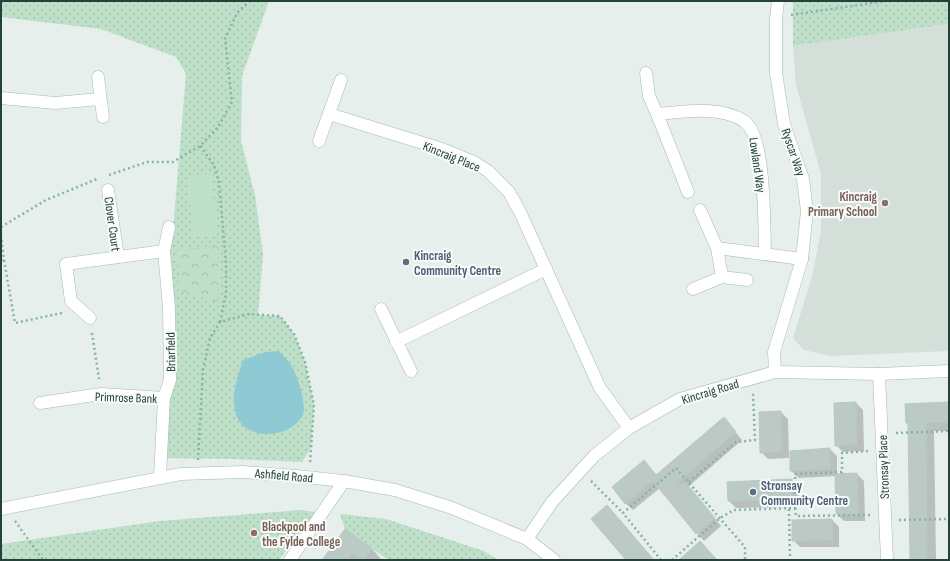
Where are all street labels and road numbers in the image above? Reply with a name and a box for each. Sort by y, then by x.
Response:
street label: Ryscar Way [777,126,809,178]
street label: Lowland Way [745,136,769,194]
street label: Kincraig Place [421,138,483,176]
street label: Clover Court [100,196,124,252]
street label: Briarfield [163,332,179,372]
street label: Kincraig Road [680,376,741,408]
street label: Primrose Bank [95,389,157,407]
street label: Stronsay Place [875,435,893,499]
street label: Ashfield Road [253,465,314,487]

